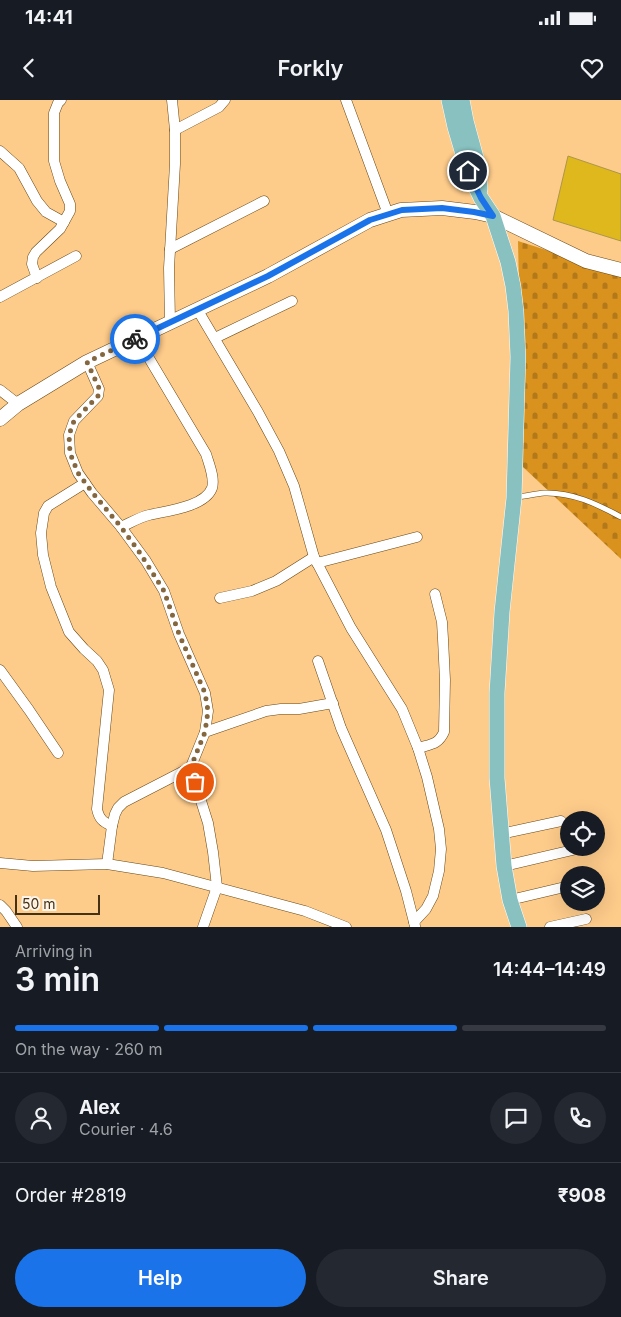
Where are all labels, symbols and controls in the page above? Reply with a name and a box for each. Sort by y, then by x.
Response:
text: 14:41 [25,6,73,29]
icon: back [15,54,43,82]
icon: heart [578,54,606,82]
text: Forkly [277,55,344,81]
pin [447,150,489,192]
icon: home [454,157,482,185]
courier [110,314,160,364]
icon: bike [121,325,149,353]
pin [174,761,216,803]
icon: bag [181,768,209,796]
map controls [560,811,605,911]
button: locate [560,811,605,856]
button: layers [560,866,605,911]
scale bar [15,892,100,915]
text: 50 m [22,895,56,912]
text: Arriving in [15,941,92,961]
text: 14:44–14:49 [493,958,606,981]
text: 3 min [15,960,100,999]
text: On the way · 260 m [15,1039,162,1059]
button: person [15,1092,67,1144]
button: chat [490,1092,542,1144]
button: phone [554,1092,606,1144]
text: Alex [79,1096,120,1119]
text: Courier · 4.6 [79,1119,173,1139]
text: Order #2819 [15,1184,126,1207]
text: ₹908 [558,1184,606,1207]
button: Help [15,1249,306,1307]
button: Share [316,1249,606,1307]

